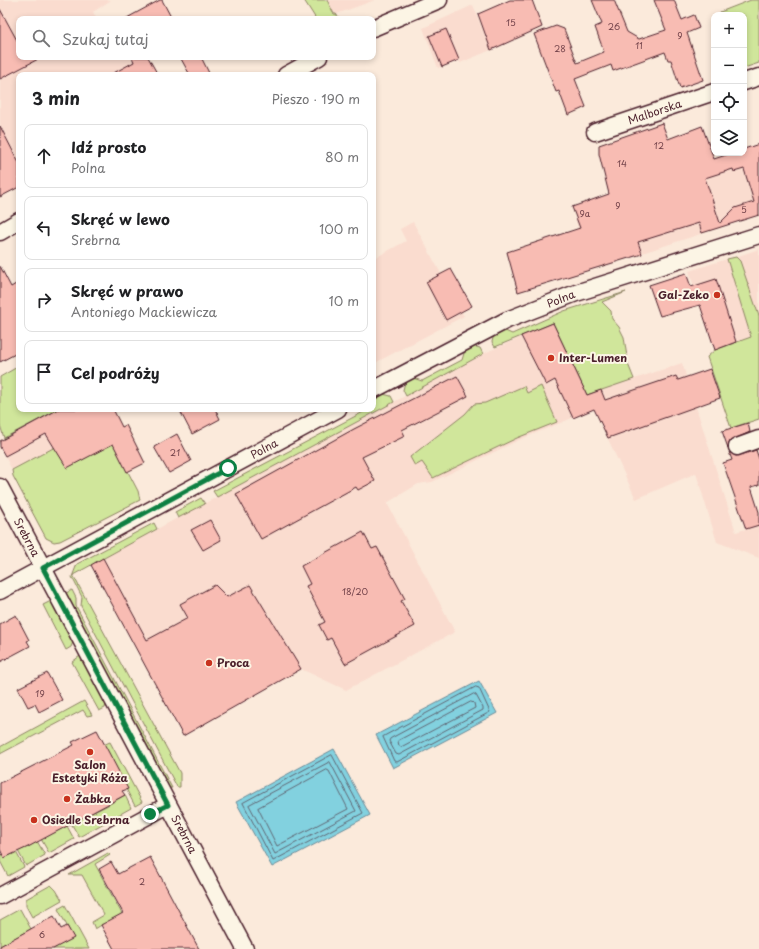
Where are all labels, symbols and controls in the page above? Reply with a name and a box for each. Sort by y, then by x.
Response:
map controls [711,12,747,156]
button: + [711,12,747,48]
house number: 15 [506,15,516,29]
search box [16,16,376,60]
house number: 26 [608,19,620,33]
icon: search [30,27,52,49]
text: Szukaj tutaj [62,27,149,50]
house number: 9 [677,28,683,42]
house number: 11 [635,38,643,52]
house number: 28 [554,41,566,55]
button: − [711,48,747,84]
button: locate [711,84,747,120]
text: 3 min [32,85,80,111]
text: Pieszo · 190 m [272,89,360,108]
street label: Malborska [625,94,684,128]
button: layers [711,120,747,156]
text: Idź prosto [71,135,146,158]
house number: 12 [654,138,664,152]
icon: ahead [33,145,55,167]
text: 80 m [325,147,359,166]
house number: 14 [617,156,627,170]
text: Polna [71,158,105,177]
house number: 9 [615,198,621,212]
house number: 5 [741,202,747,216]
house number: 9a [580,206,591,220]
text: Skręć w lewo [71,207,170,230]
icon: left [33,217,55,239]
text: 100 m [319,219,359,238]
text: Srebrna [71,230,120,249]
text: Skręć w prawo [71,279,184,302]
street label: Polna [544,285,577,312]
place label: Gal-Zeko [658,286,709,303]
icon: right [33,289,55,311]
marker: Gal-Zeko [712,290,722,300]
text: 10 m [329,291,359,310]
text: Antoniego Mackiewicza [71,302,217,321]
place label: Inter-Lumen [559,349,627,366]
marker: Inter-Lumen [546,353,556,363]
icon: arrive [33,361,55,383]
text: Cel podróży [71,361,159,384]
street label: Polna [247,434,281,463]
house number: 21 [170,445,180,459]
route start [219,459,237,477]
street label: Srebrna [10,515,44,560]
house number: 18/20 [342,584,368,598]
place label: Proca [217,654,250,671]
marker: Proca [204,658,214,668]
house number: 19 [35,686,45,700]
marker: Salon Estetyki Róża [85,747,95,757]
place label: Salon Estetyki Róża [52,756,129,786]
place label: Żabka [75,790,112,807]
marker: Żabka [62,794,72,804]
route end [141,805,159,823]
place label: Osiedle Srebrna [42,811,130,828]
street label: Srebrna [167,812,202,856]
marker: Osiedle Srebrna [29,815,39,825]
house number: 2 [139,874,145,888]
house number: 6 [39,927,45,941]

